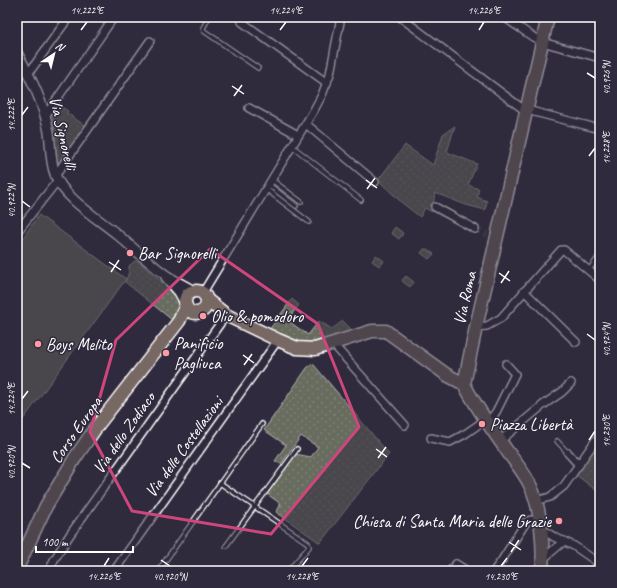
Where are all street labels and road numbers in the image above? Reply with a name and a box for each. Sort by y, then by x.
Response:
street label: Via Signorelli [44,95,82,174]
street label: Via Roma [449,268,482,327]
street label: Via dello Zodiaco [88,387,161,478]
street label: Via delle Costellazioni [140,391,229,502]
street label: Corso Europa [45,392,107,467]

